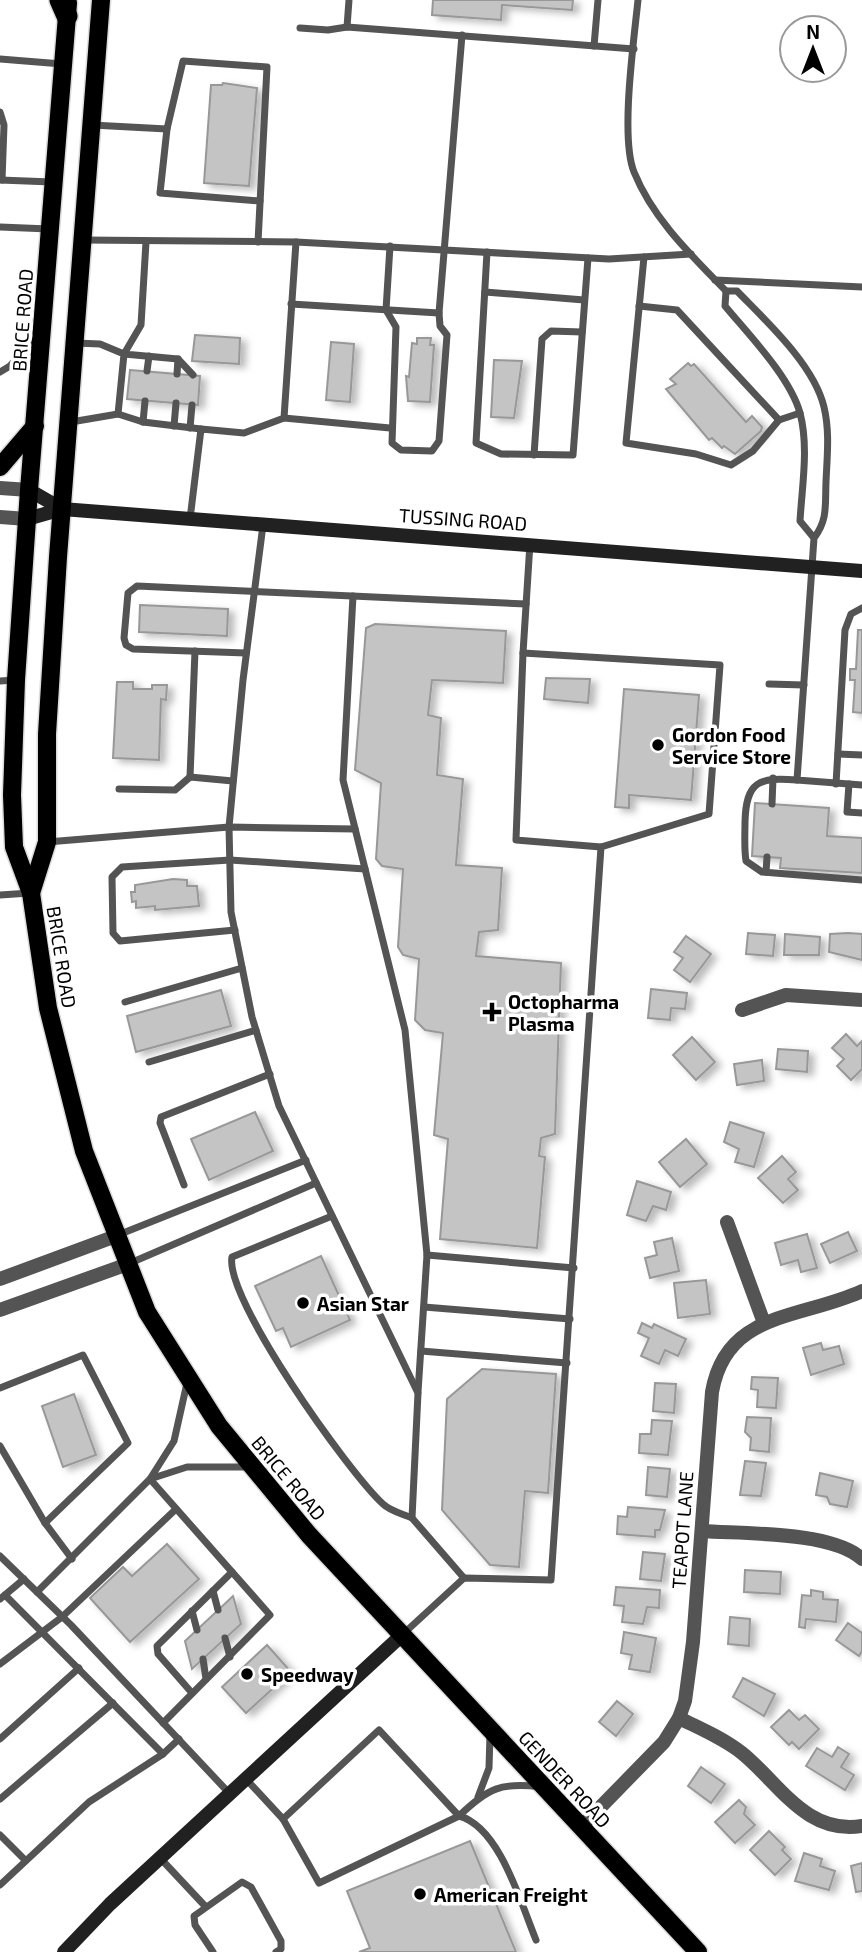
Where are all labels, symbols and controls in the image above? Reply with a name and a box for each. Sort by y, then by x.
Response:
north arrow [778,14,848,84]
text: N [806,20,820,43]
street label: BRICE ROAD [7,268,37,372]
street label: TUSSING ROAD [398,503,528,535]
place label: Gordon Food Service Store [672,723,791,768]
marker: Gordon Food Service Store [650,737,666,753]
street label: BRICE ROAD [43,904,81,1010]
place label: Octopharma Plasma [508,990,619,1035]
marker: Octopharma Plasma [482,1002,502,1022]
place label: Asian Star [317,1292,409,1315]
marker: Asian Star [295,1295,311,1311]
street label: BRICE ROAD [247,1431,331,1525]
street label: TEAPOT LANE [666,1471,698,1589]
place label: Speedway [261,1663,354,1687]
marker: Speedway [239,1666,255,1682]
street label: GENDER ROAD [514,1726,616,1832]
place label: American Freight [434,1883,588,1906]
marker: American Freight [412,1886,428,1902]

